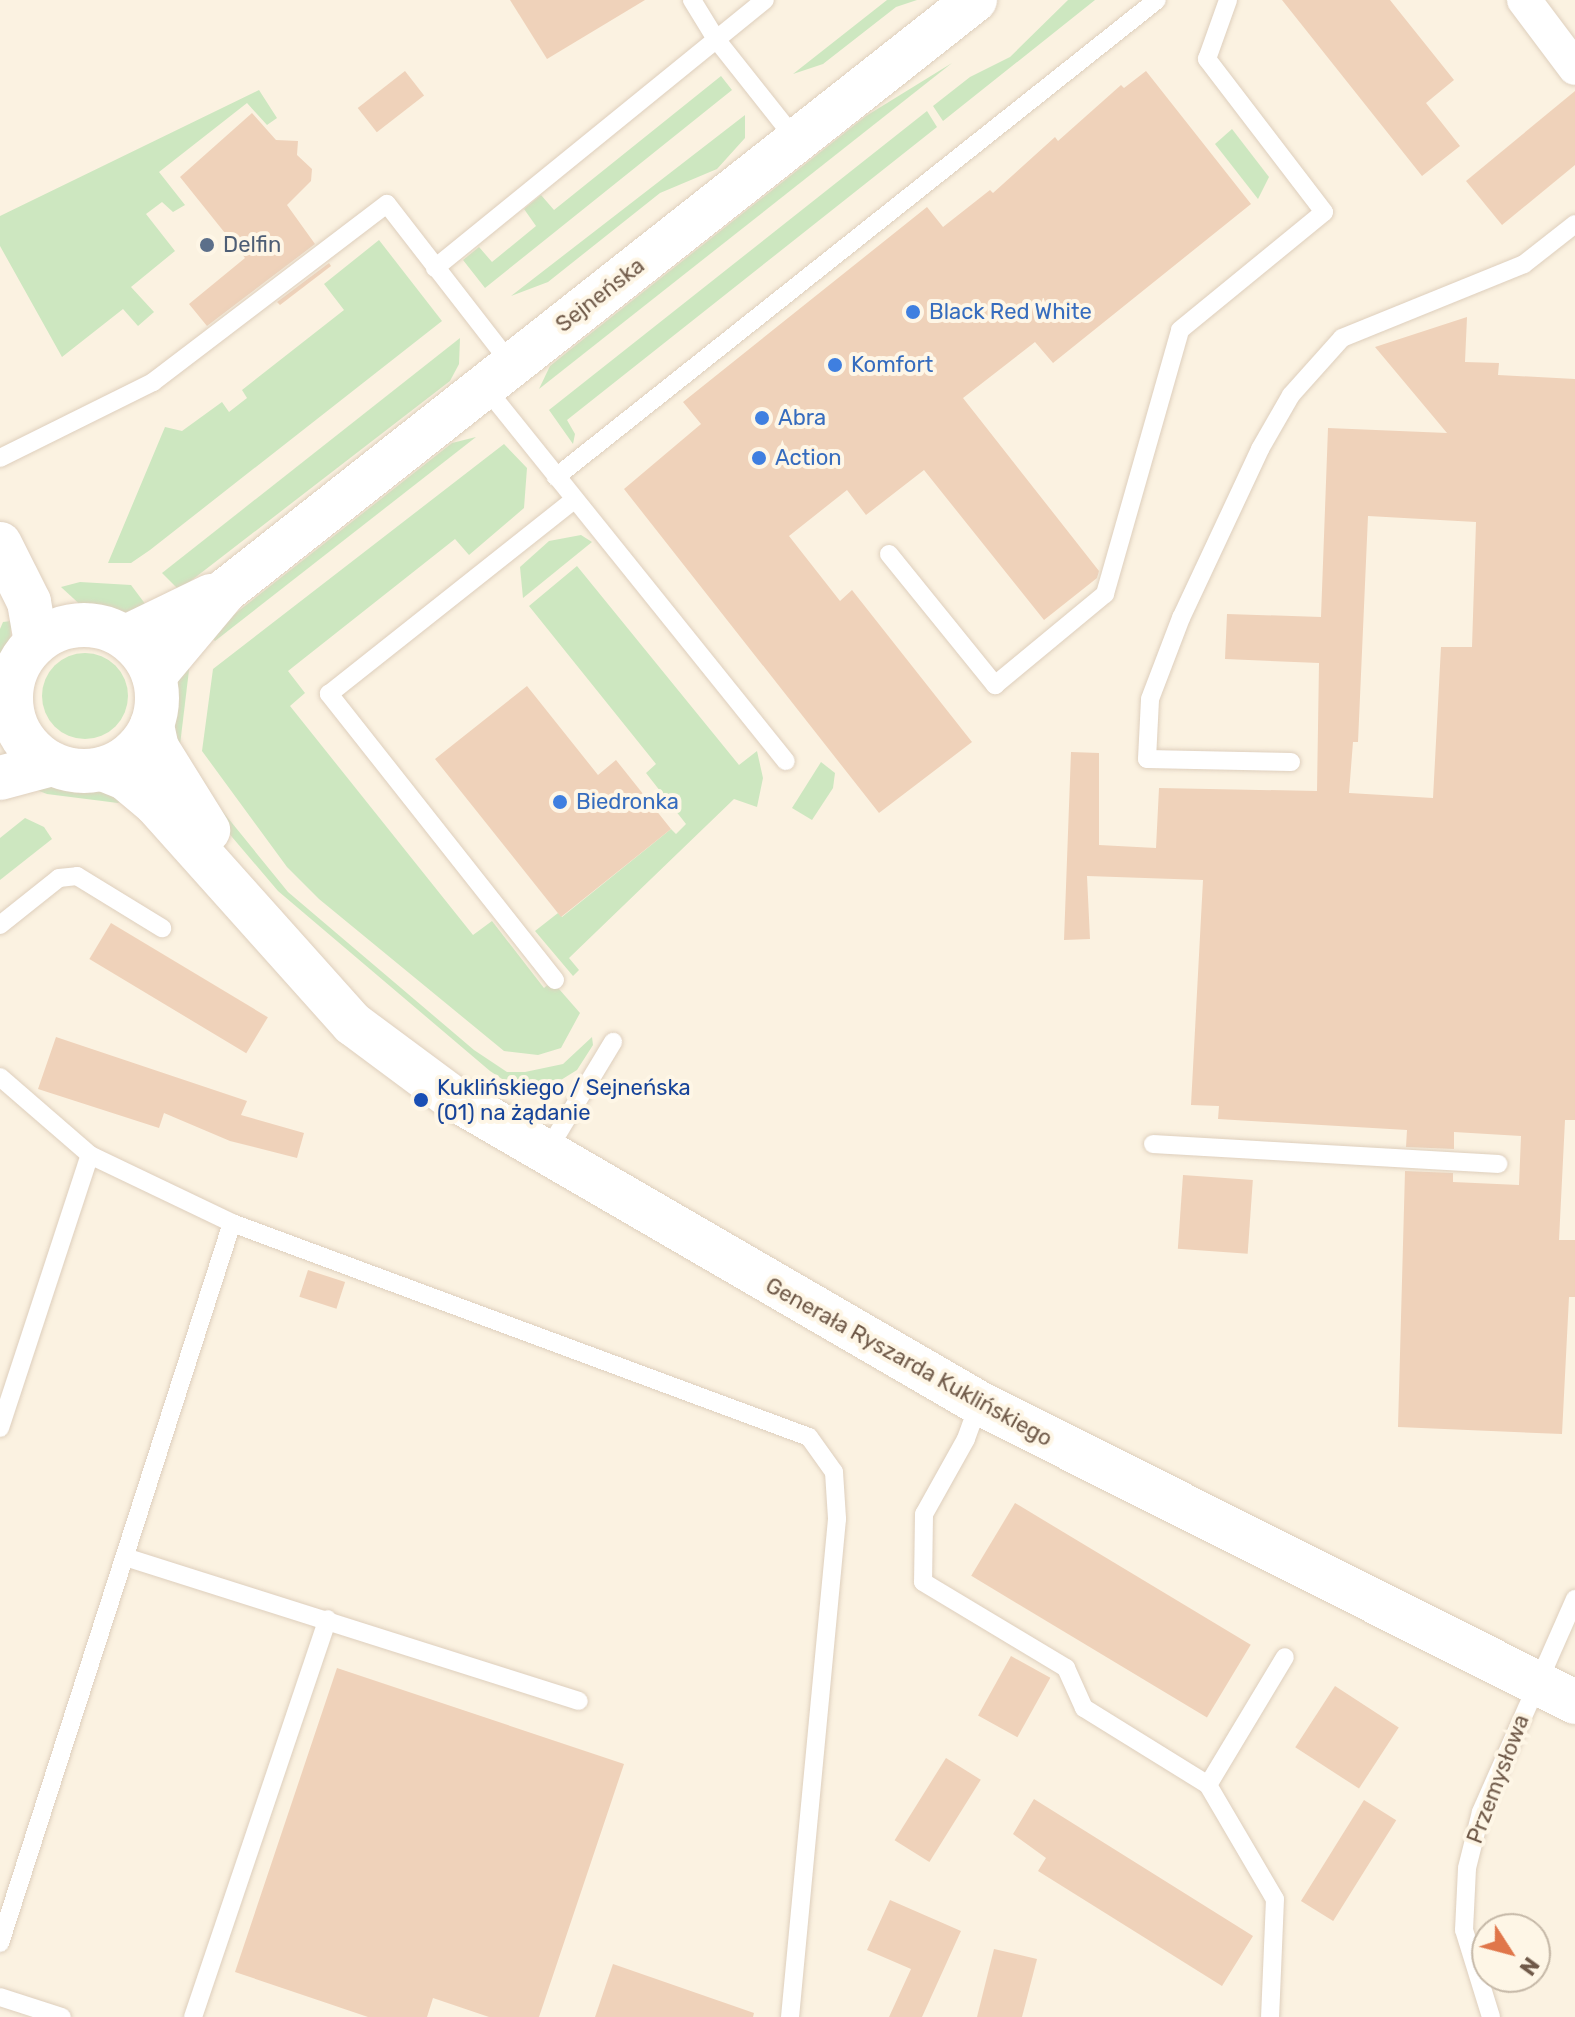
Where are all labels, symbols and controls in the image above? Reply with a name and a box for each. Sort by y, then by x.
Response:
place label: Delfin [223,232,281,258]
marker: Delfin [198,236,216,254]
street label: Sejneńska [550,252,650,338]
place label: Black Red White [929,299,1092,325]
marker: Black Red White [904,303,922,321]
place label: Komfort [851,352,933,378]
marker: Komfort [826,356,844,374]
place label: Abra [778,405,826,431]
marker: Abra [753,409,771,427]
place label: Action [775,445,842,471]
marker: Action [750,449,768,467]
place label: Biedronka [576,789,679,815]
marker: Biedronka [551,793,569,811]
place label: Kuklińskiego / Sejneńska (01) na żądanie [437,1074,691,1126]
marker: Kuklińskiego / Sejneńska (01) na żądanie [412,1091,430,1109]
street label: Generała Ryszarda Kuklińskiego [761,1272,1057,1452]
street label: Przemysłowa [1461,1711,1535,1847]
north arrow [1471,1913,1551,1993]
text: N [1514,1952,1545,1981]

